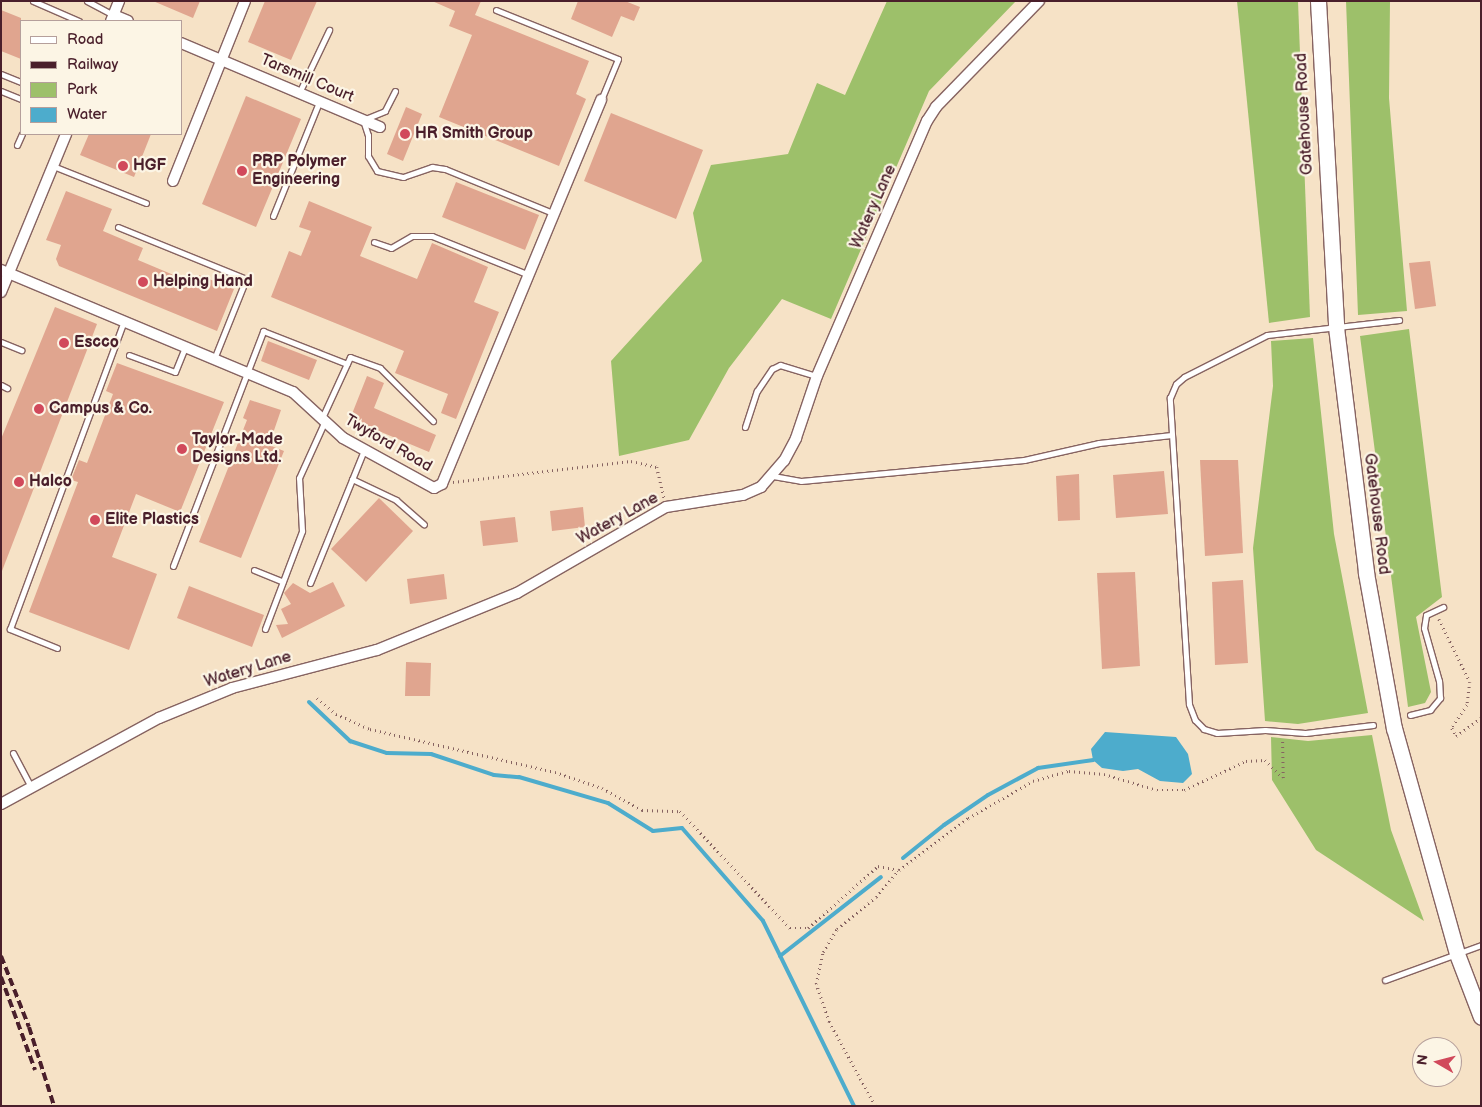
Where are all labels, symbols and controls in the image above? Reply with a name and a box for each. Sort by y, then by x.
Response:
legend [20,20,182,135]
text: Road [67,30,103,49]
street label: Tarsmill Court [258,51,356,107]
street label: Gatehouse Road [1292,53,1318,175]
text: Railway [67,55,118,74]
text: Park [67,80,97,99]
text: Water [67,105,107,124]
place label: HR Smith Group [415,124,533,144]
marker: HR Smith Group [399,128,411,140]
place label: PRP Polymer Engineering [252,152,346,190]
place label: HGF [133,156,166,176]
marker: HGF [117,160,129,172]
street label: Watery Lane [847,161,901,253]
marker: PRP Polymer Engineering [236,165,248,177]
place label: Helping Hand [153,272,253,292]
marker: Helping Hand [137,276,149,288]
place label: Escco [74,333,119,353]
marker: Escco [58,337,70,349]
place label: Campus & Co. [49,399,152,419]
marker: Campus & Co. [33,403,45,415]
street label: Twyford Road [341,411,435,477]
place label: Taylor-Made Designs Ltd. [192,430,283,468]
marker: Taylor-Made Designs Ltd. [176,443,188,455]
street label: Gatehouse Road [1359,452,1393,576]
place label: Halco [29,472,72,492]
marker: Halco [13,476,25,488]
street label: Watery Lane [574,489,662,549]
place label: Elite Plastics [105,510,199,530]
marker: Elite Plastics [89,514,101,526]
street label: Watery Lane [202,648,294,692]
north arrow [1412,1037,1462,1087]
text: N [1413,1054,1432,1066]

